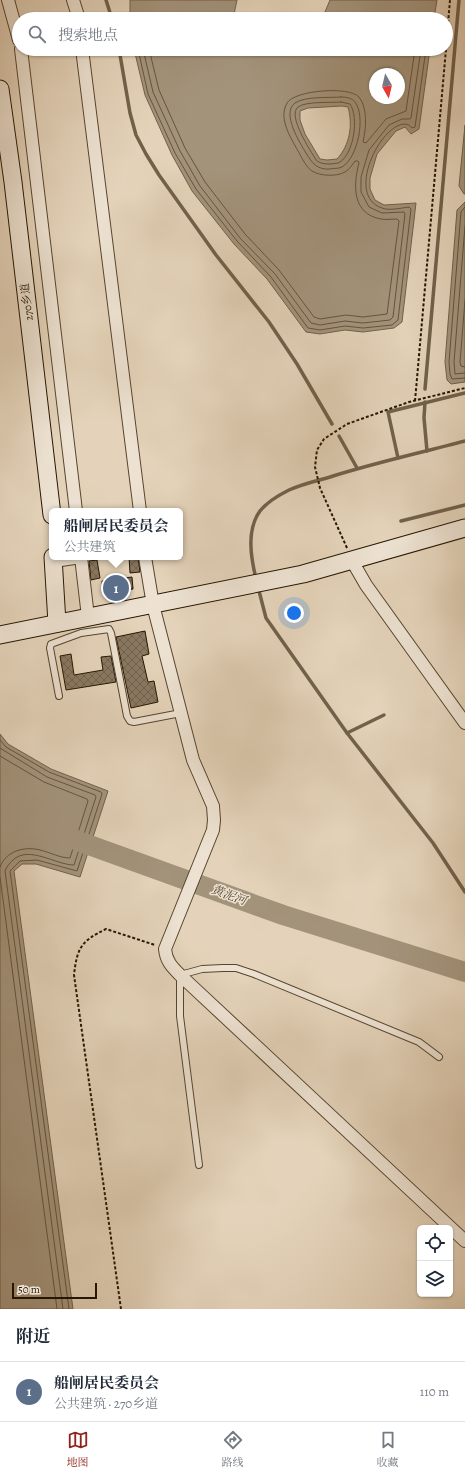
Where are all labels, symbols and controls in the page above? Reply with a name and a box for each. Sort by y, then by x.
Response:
search box [12,12,453,56]
icon: search [26,23,48,45]
text: 搜索地点 [58,25,118,45]
north arrow [369,68,405,104]
street label: 270乡道 [17,282,37,322]
popup [49,508,183,560]
text: 船闸居民委员会 [63,516,169,536]
text: 公共建筑 [63,538,116,555]
pin: 1 [103,573,129,603]
your location [284,603,304,623]
water label: 黄泥河 [209,881,251,909]
map controls [417,1225,453,1297]
button: locate [417,1225,453,1261]
button: layers [417,1261,453,1297]
scale bar [12,1281,97,1300]
text: 50 m [18,1282,40,1297]
text: 附近 [16,1325,50,1348]
text: 船闸居民委员会 [54,1373,159,1393]
text: 1 [27,1383,31,1400]
text: 110 m [420,1383,449,1400]
text: 公共建筑 · 270乡道 [54,1395,158,1412]
tab: 地图 [67,1429,89,1470]
tab: 路线 [222,1429,244,1470]
tab: 收藏 [377,1429,399,1470]

